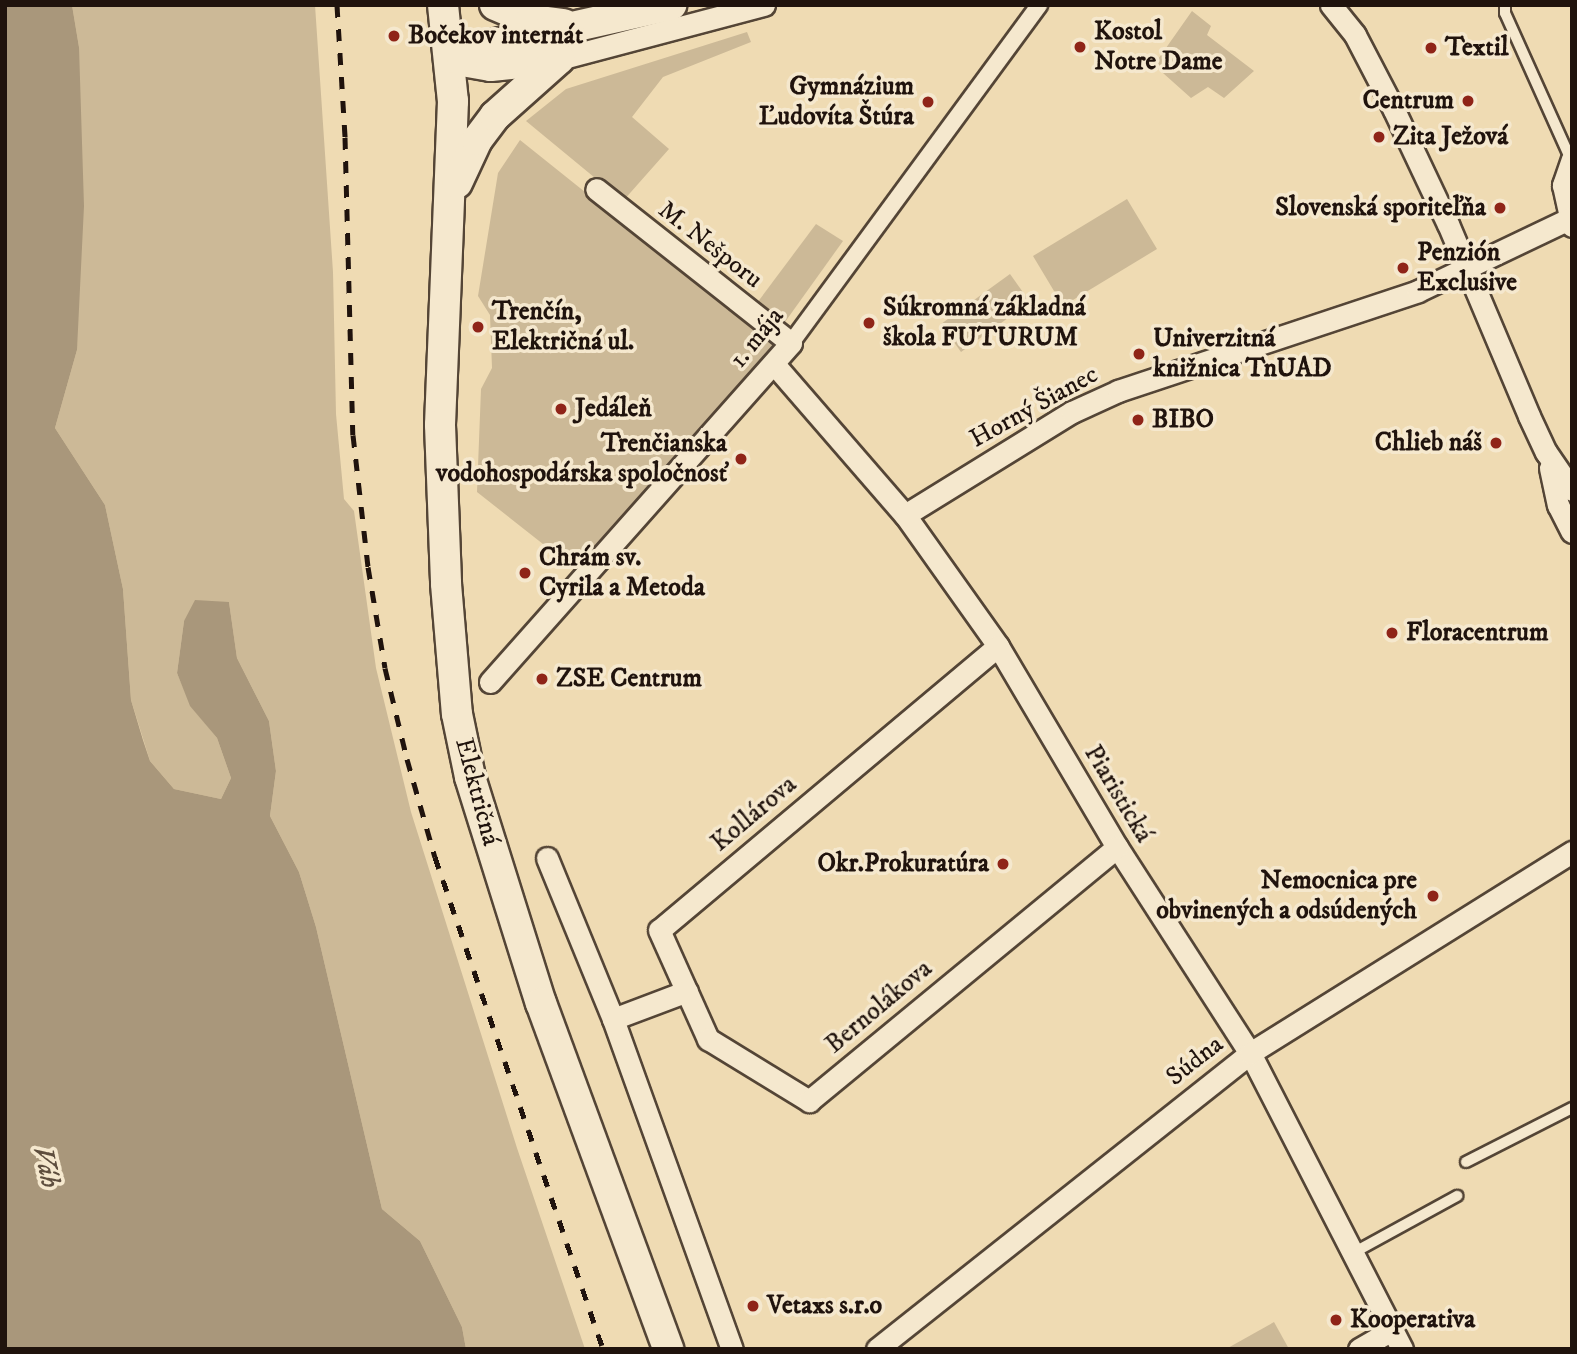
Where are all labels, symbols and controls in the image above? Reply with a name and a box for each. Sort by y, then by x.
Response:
place label: Kostol Notre Dame [1094,16,1222,78]
place label: Bočekov internát [408,20,583,52]
marker: Bočekov internát [386,28,402,44]
place label: Textil [1445,32,1508,64]
marker: Kostol Notre Dame [1072,39,1088,55]
marker: Textil [1423,40,1439,56]
place label: Gymnázium Ľudovíta Štúra [759,71,914,132]
place label: Centrum [1362,85,1454,117]
marker: Centrum [1460,93,1476,109]
marker: Gymnázium Ľudovíta Štúra [920,94,936,110]
place label: Zita Ježová [1393,121,1508,153]
marker: Zita Ježová [1371,129,1387,145]
place label: Slovenská sporiteľňa [1275,192,1486,224]
street label: M. Nešporu [652,195,768,295]
marker: Slovenská sporiteľňa [1492,200,1508,216]
place label: Penzión Exclusive [1417,237,1517,298]
marker: Penzión Exclusive [1395,260,1411,276]
place label: Súkromná základná škola FUTURUM [883,292,1086,354]
place label: Trenčín, Električná ul. [492,296,634,358]
street label: 1. mája [723,301,791,375]
marker: Súkromná základná škola FUTURUM [861,315,877,331]
marker: Trenčín, Električná ul. [470,319,486,335]
place label: Univerzitná knižnica TnUAD [1153,323,1332,384]
marker: Univerzitná knižnica TnUAD [1131,346,1147,362]
street label: Horný Šianec [964,359,1104,455]
place label: Jedáleň [575,393,652,425]
marker: Jedáleň [553,401,569,417]
place label: BIBO [1152,404,1214,436]
marker: BIBO [1130,412,1146,428]
place label: Chlieb náš [1375,427,1482,459]
place label: Trenčianska vodohospodárska spoločnosť [436,428,727,490]
marker: Chlieb náš [1488,435,1504,451]
marker: Trenčianska vodohospodárska spoločnosť [733,451,749,467]
place label: Chrám sv. Cyrila a Metoda [539,542,705,604]
marker: Chrám sv. Cyrila a Metoda [517,565,533,581]
place label: Floracentrum [1406,617,1548,649]
marker: Floracentrum [1384,625,1400,641]
place label: ZSE Centrum [556,663,702,695]
marker: ZSE Centrum [534,671,550,687]
street label: Električná [448,735,506,849]
street label: Piaristická [1077,740,1159,848]
street label: Kollárova [705,769,803,859]
place label: Okr.Prokuratúra [817,848,989,880]
marker: Okr.Prokuratúra [995,856,1011,872]
place label: Nemocnica pre obvinených a odsúdených [1156,865,1417,926]
marker: Nemocnica pre obvinených a odsúdených [1423,886,1443,906]
street label: Bernolákova [819,953,939,1061]
street label: Súdna [1160,1029,1230,1093]
water label: Váh [25,1143,67,1191]
place label: Vetaxs s.r.o [767,1290,882,1322]
marker: Vetaxs s.r.o [745,1298,761,1314]
place label: Kooperativa [1350,1304,1475,1336]
marker: Kooperativa [1328,1312,1344,1328]

